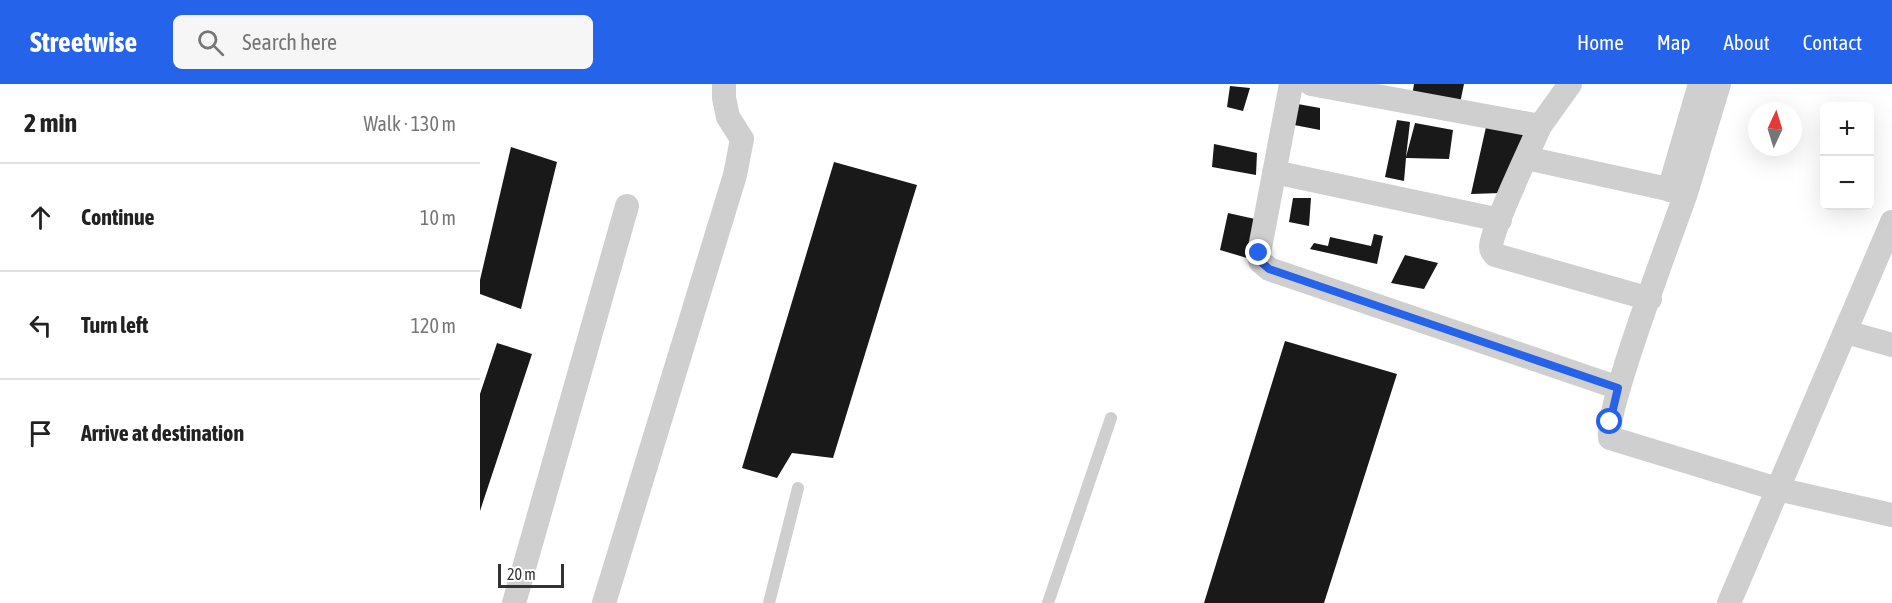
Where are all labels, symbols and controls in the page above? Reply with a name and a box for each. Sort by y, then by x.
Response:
search box [173,15,593,69]
text: Streetwise [30,26,137,58]
icon: search [194,26,227,59]
text: Search here [242,29,337,55]
text: Home [1577,30,1624,54]
text: Map [1657,30,1691,54]
text: About [1724,30,1770,54]
text: Contact [1803,30,1862,54]
north arrow [1748,102,1802,156]
map controls [1820,102,1874,210]
button: + [1820,102,1874,156]
text: 2 min [24,108,77,138]
text: Walk · 130 m [364,112,456,135]
button: − [1820,156,1874,210]
icon: ahead [24,201,57,234]
text: Continue [81,204,155,230]
text: 10 m [420,206,456,229]
route end [1245,239,1271,265]
icon: left [24,309,57,342]
text: Turn left [81,312,148,338]
text: 120 m [411,314,456,337]
route start [1596,408,1622,434]
icon: arrive [24,417,57,450]
text: Arrive at destination [81,420,244,446]
scale bar [498,561,564,588]
text: 20 m [507,565,536,583]

